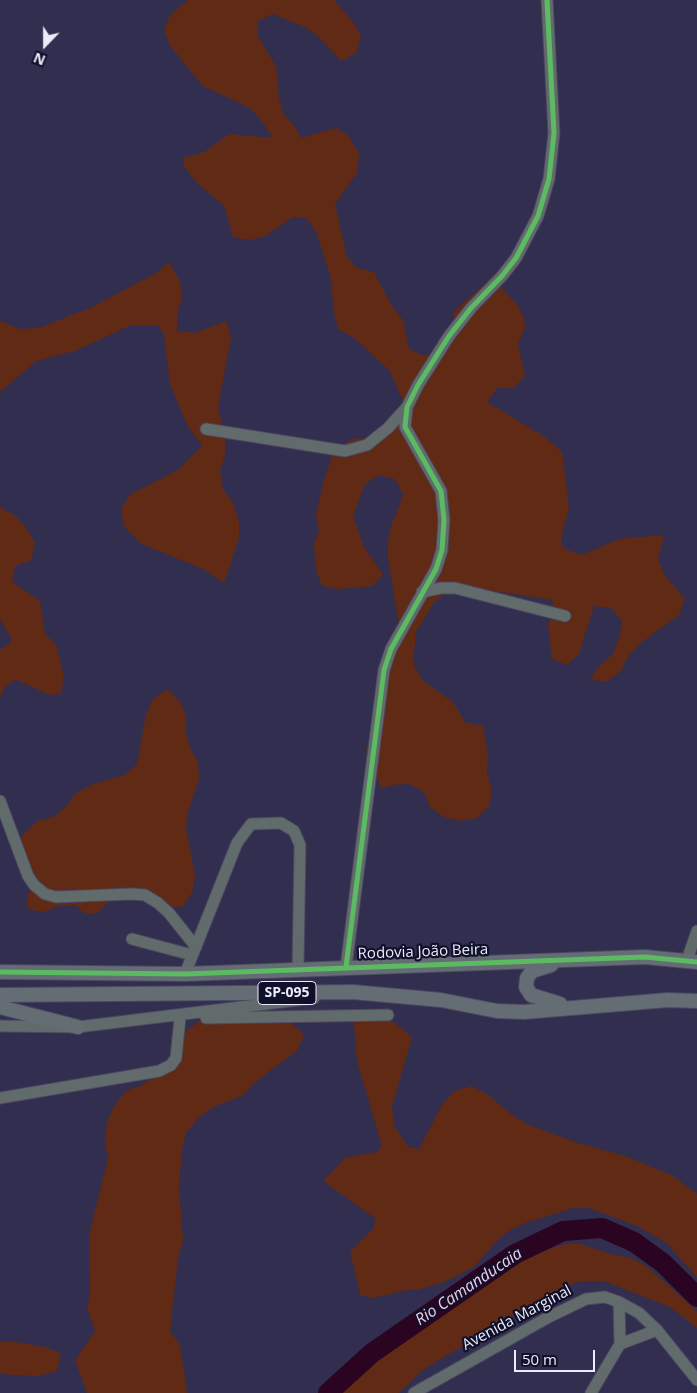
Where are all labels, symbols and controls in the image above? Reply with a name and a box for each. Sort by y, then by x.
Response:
north arrow [20,20,70,70]
text: N [30,48,48,70]
street label: Rodovia João Beira [357,941,489,963]
road number: SP-095 [258,981,316,1004]
water label: Rio Camanducaia [412,1244,526,1330]
street label: Avenida Marginal [459,1282,575,1354]
scale bar [517,1340,598,1372]
text: 50 m [522,1349,557,1369]

